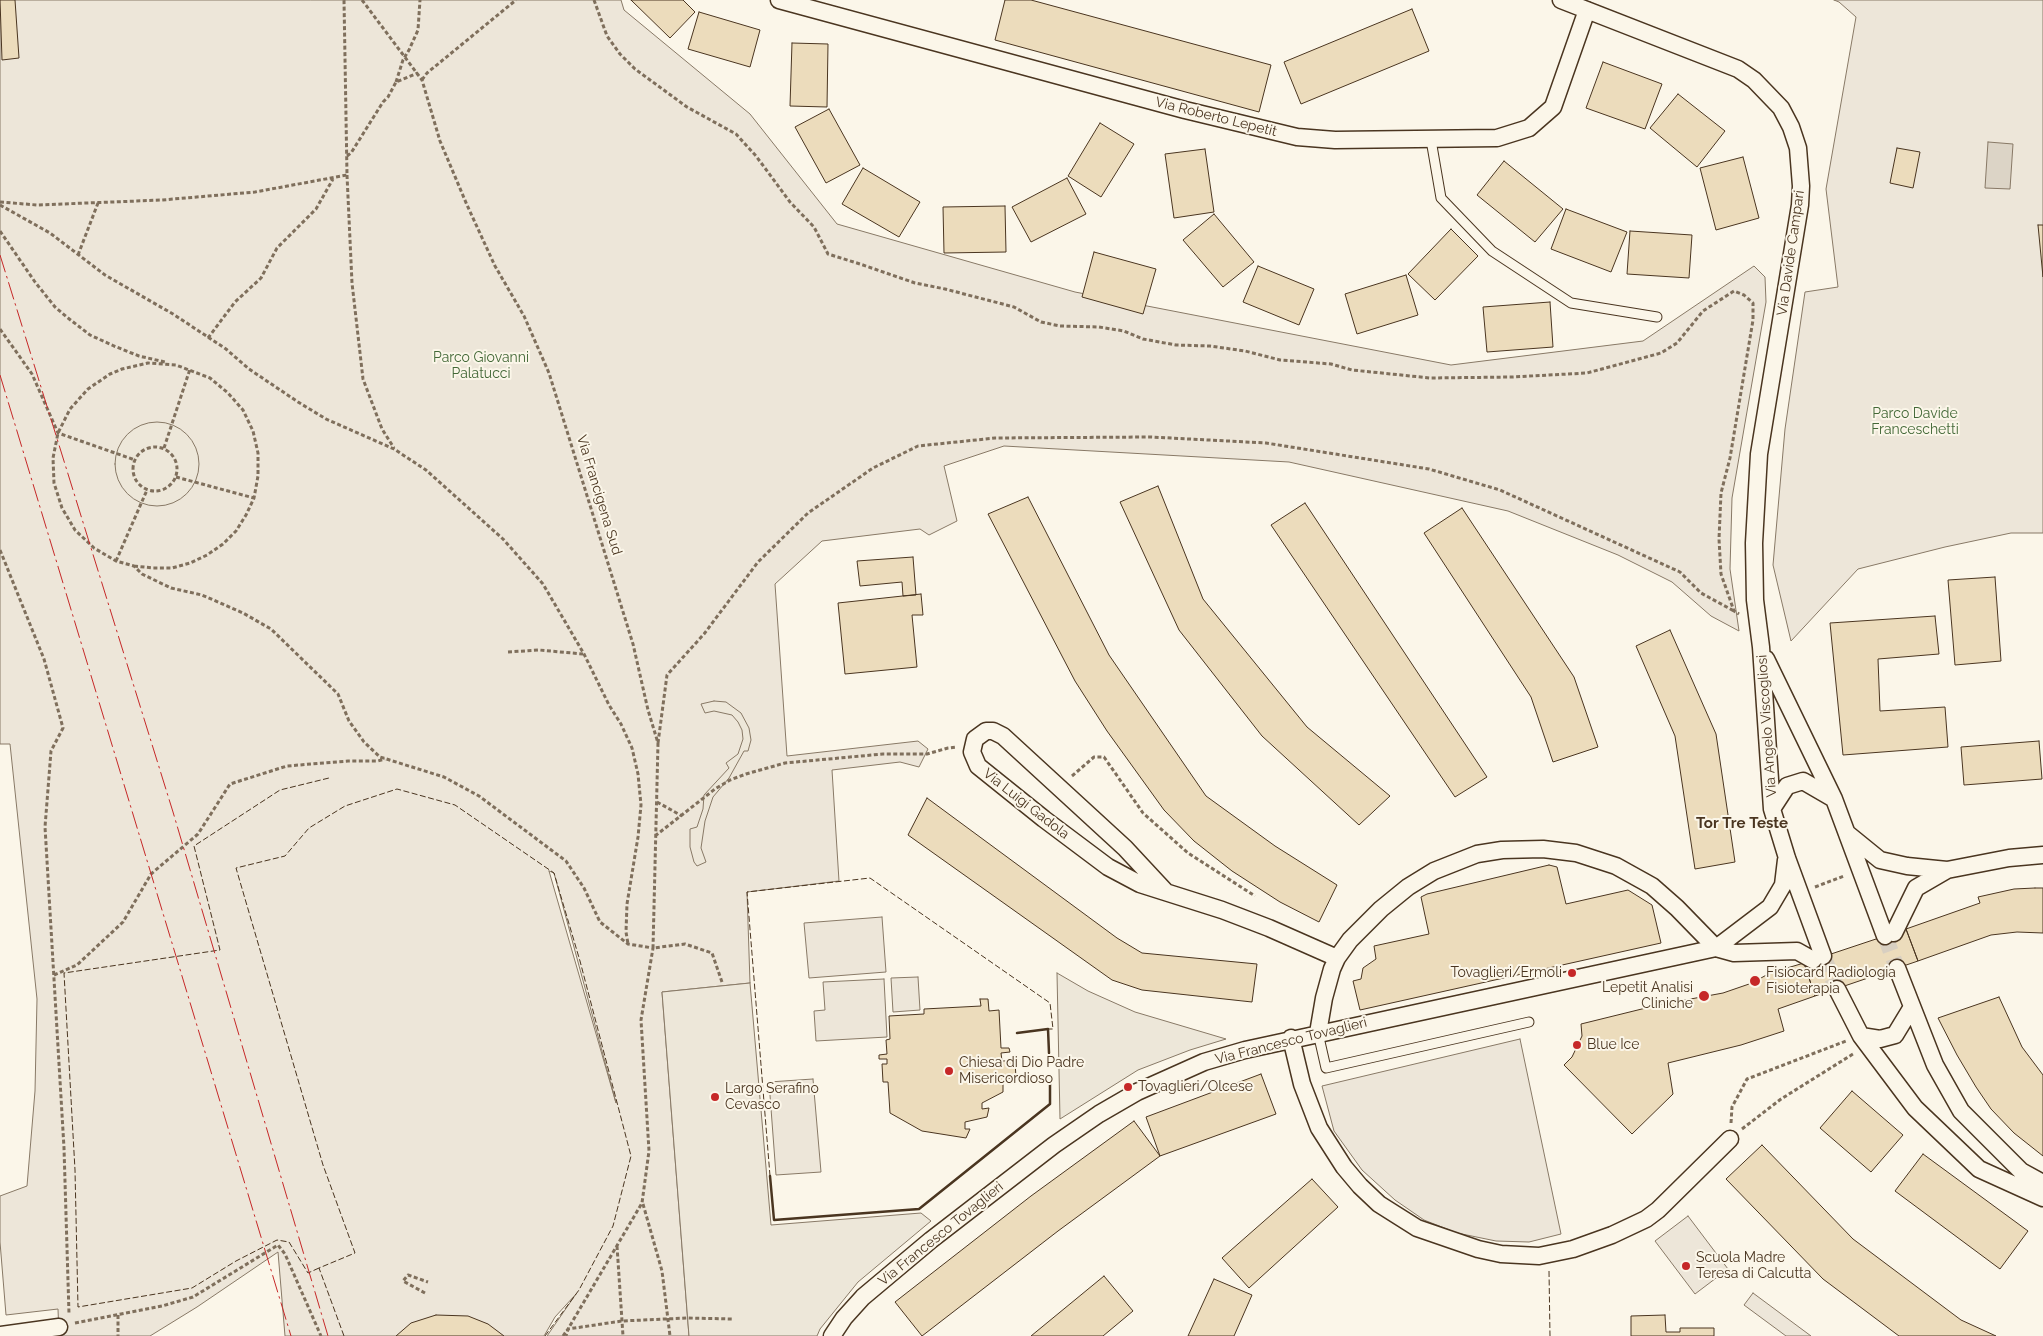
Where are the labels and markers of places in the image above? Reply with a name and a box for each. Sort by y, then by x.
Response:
place label: Tovaglieri/Ermoli [1450,965,1562,981]
place label: Fisiocard Radiologia Fisioterapia [1766,965,1896,998]
marker: Tovaglieri/Ermoli [1566,967,1578,979]
marker: Fisiocard Radiologia Fisioterapia [1748,974,1762,988]
place label: Lepetit Analisi Cliniche [1602,980,1693,1012]
marker: Lepetit Analisi Cliniche [1697,989,1711,1003]
place label: Blue Ice [1587,1037,1639,1053]
marker: Blue Ice [1571,1039,1583,1051]
place label: Chiesa di Dio Padre Misericordioso [959,1055,1084,1088]
marker: Chiesa di Dio Padre Misericordioso [943,1065,955,1077]
place label: Tovaglieri/Olcese [1138,1079,1253,1095]
place label: Largo Serafino Cevasco [725,1081,819,1114]
marker: Tovaglieri/Olcese [1122,1081,1134,1093]
marker: Largo Serafino Cevasco [709,1091,721,1103]
place label: Scuola Madre Teresa di Calcutta [1696,1250,1811,1282]
marker: Scuola Madre Teresa di Calcutta [1680,1260,1692,1272]

